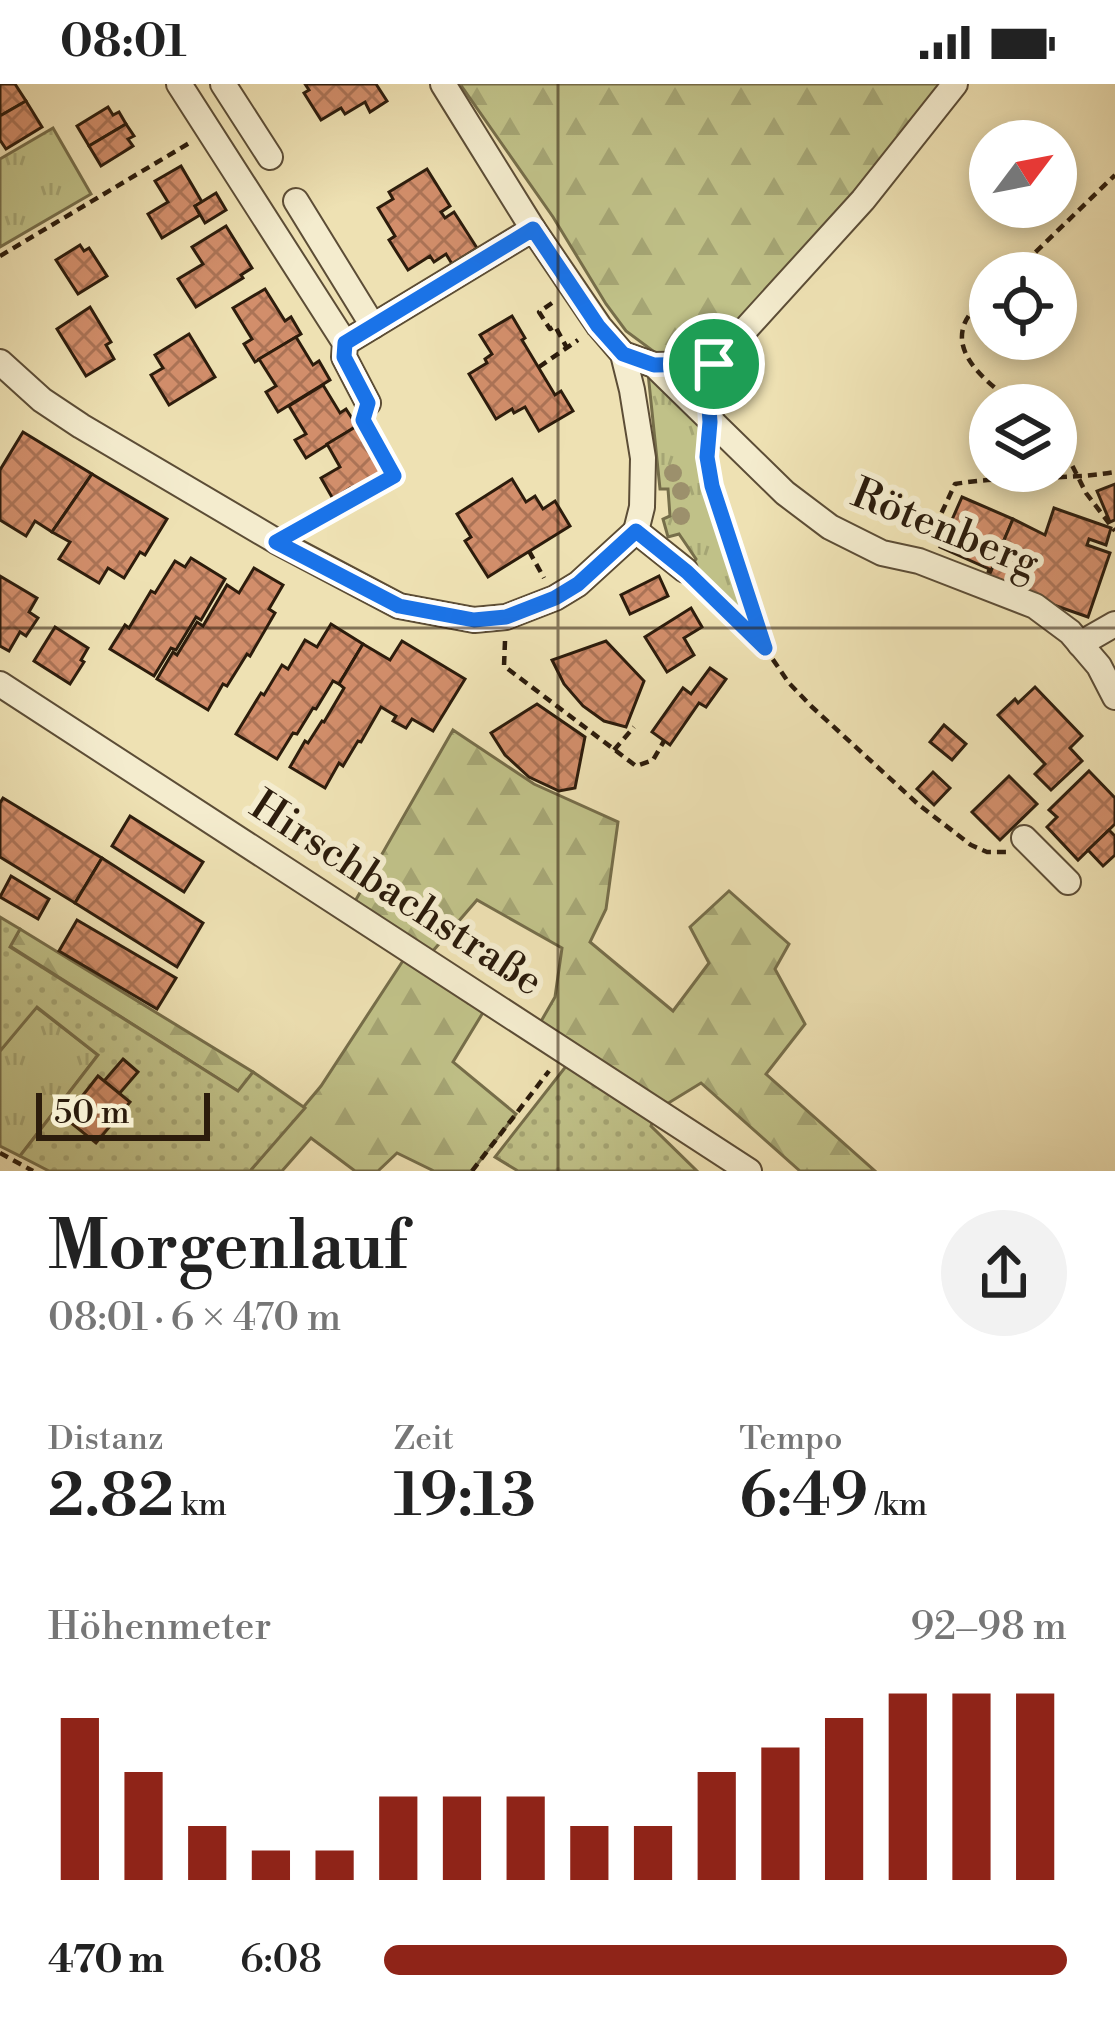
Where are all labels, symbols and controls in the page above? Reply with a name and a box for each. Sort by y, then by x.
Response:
text: 08:01 [60,14,187,71]
north arrow [969,120,1077,228]
map controls [969,120,1077,492]
button: locate [969,252,1077,360]
pin [663,313,765,415]
icon: arrive [681,331,747,397]
button: layers [969,384,1077,492]
street label: Rötenberg [843,467,1047,592]
street label: Hirschbachstraße [240,780,552,1008]
scale bar [36,1087,210,1140]
text: 50 m [54,1093,130,1134]
text: Morgenlauf [48,1207,407,1290]
button: share [941,1210,1067,1336]
text: 08:01 · 6 × 470 m [48,1294,341,1343]
text: Distanz [48,1419,164,1460]
text: Zeit [394,1419,454,1460]
text: Tempo [739,1419,843,1460]
text: 2.82 [48,1460,174,1535]
text: 19:13 [394,1460,536,1535]
text: 6:49 [739,1460,868,1535]
text: km [174,1485,227,1526]
text: /km [868,1485,927,1526]
text: Höhenmeter [48,1603,271,1652]
text: 92–98 m [910,1603,1067,1652]
text: 470 m [48,1936,164,1985]
text: 6:08 [240,1936,322,1985]

